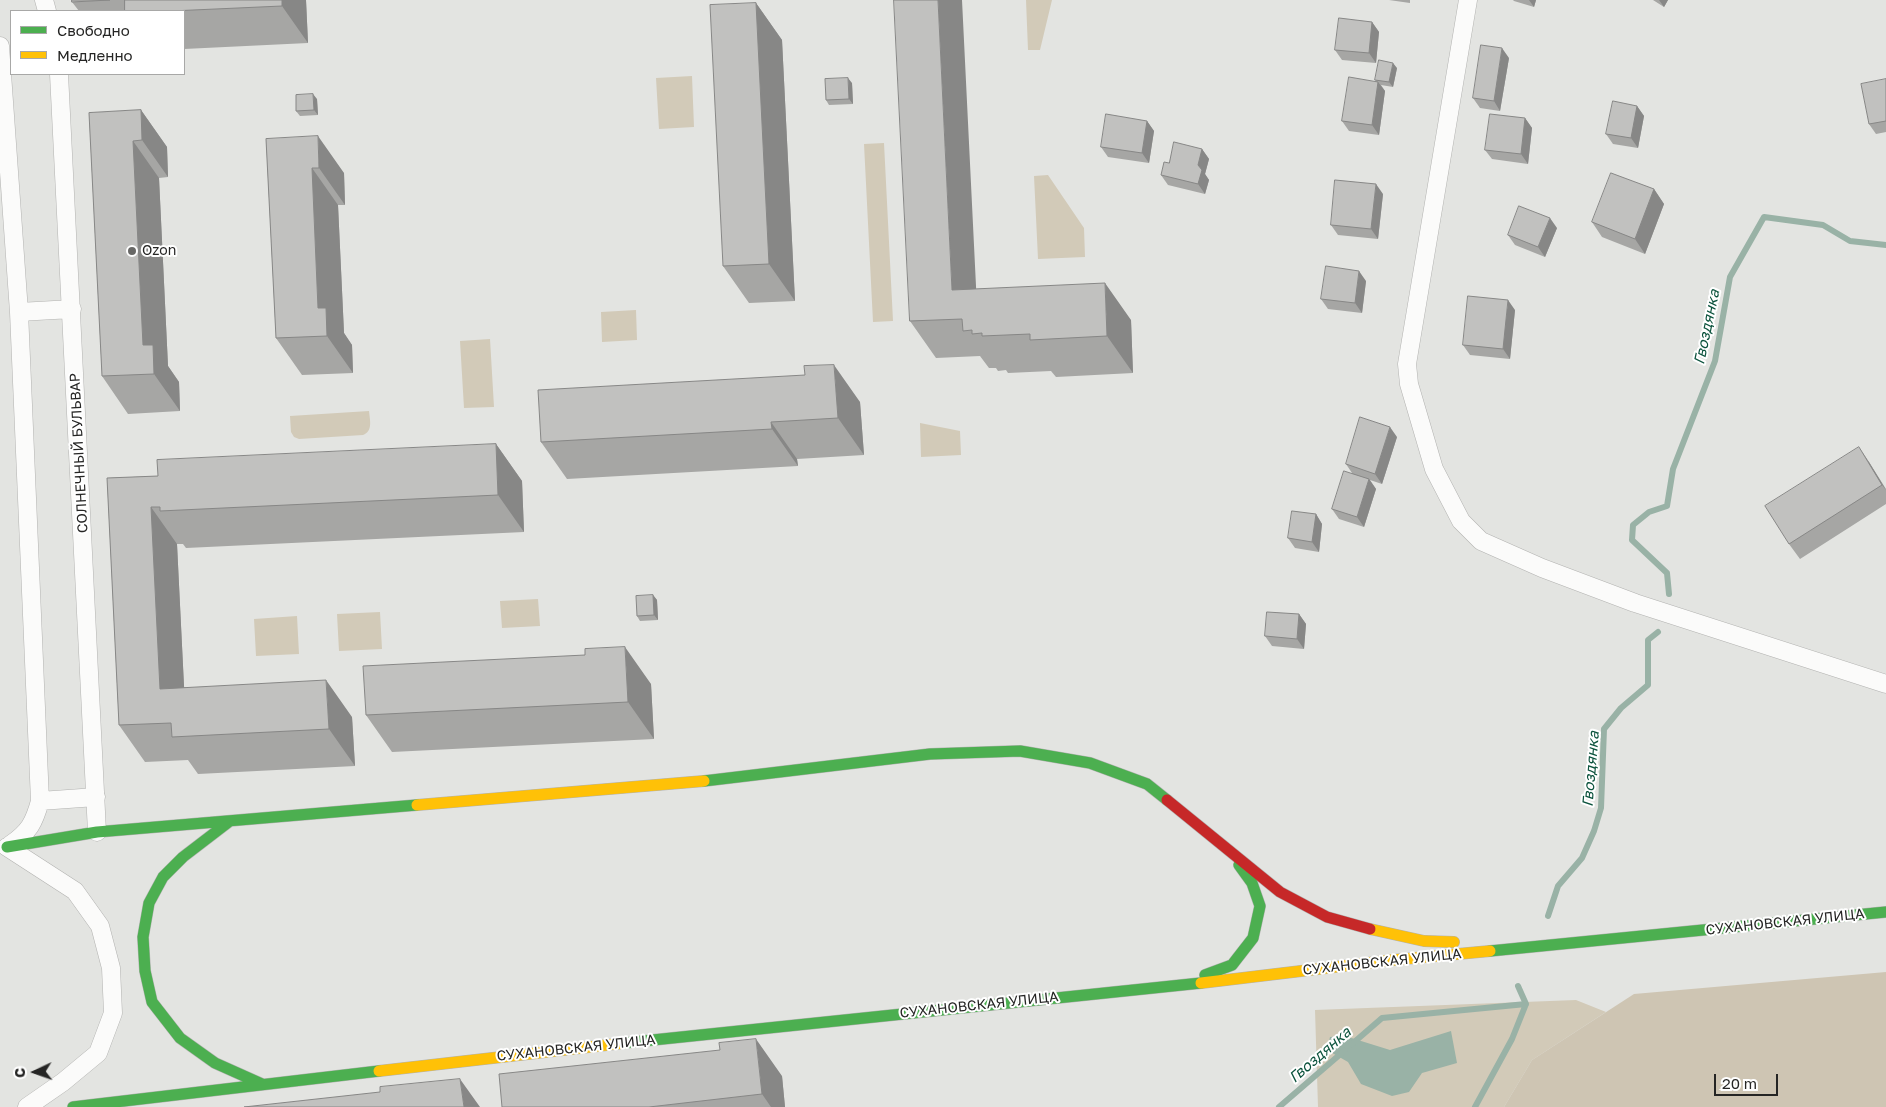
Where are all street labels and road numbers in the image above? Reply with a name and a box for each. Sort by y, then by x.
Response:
street label: СОЛНЕЧНЫЙ БУЛЬВАР [66,373,92,533]
street label: СУХАНОВСКАЯ УЛИЦА [1705,905,1865,939]
street label: СУХАНОВСКАЯ УЛИЦА [1302,945,1462,979]
street label: СУХАНОВСКАЯ УЛИЦА [899,988,1059,1022]
street label: СУХАНОВСКАЯ УЛИЦА [496,1031,656,1065]

